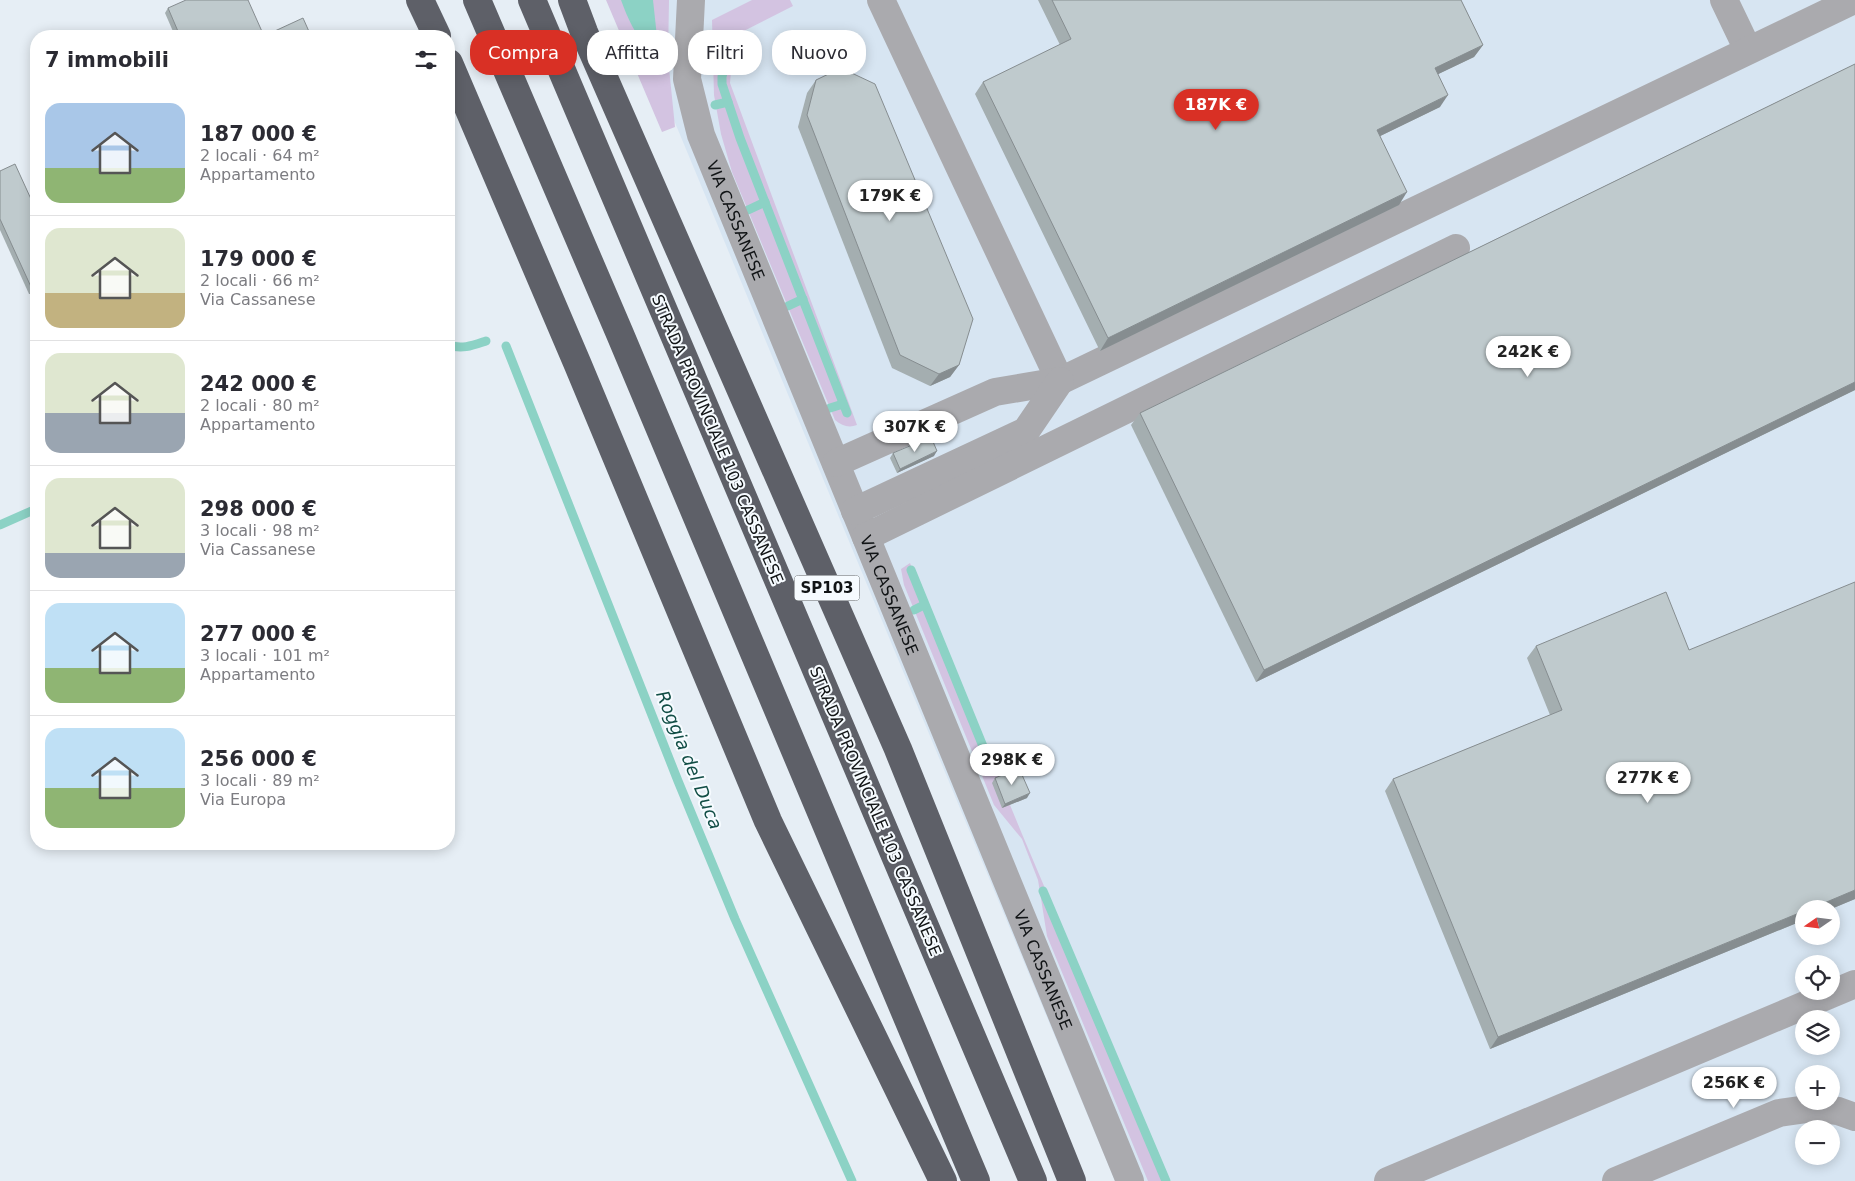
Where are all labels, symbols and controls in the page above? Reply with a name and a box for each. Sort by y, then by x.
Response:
chip: Compra [470,30,577,75]
chip: Affitta [587,30,678,75]
chip: Filtri [688,30,762,75]
chip: Nuovo [772,30,866,75]
icon: filters [412,46,440,74]
text: 7 immobili [45,48,169,72]
pin: 187K € [1175,88,1257,131]
text: 187K € [1185,95,1247,114]
text: 187 000 € [200,122,317,146]
icon: home [85,123,145,183]
text: 2 locali · 64 m² [200,146,320,165]
street label: VIA CASSANESE [702,158,769,283]
text: Appartamento [200,165,315,184]
pin: 179K € [849,180,931,222]
text: 179K € [859,186,921,205]
text: 179 000 € [200,247,317,271]
icon: home [85,248,145,308]
text: 2 locali · 66 m² [200,271,320,290]
text: Via Cassanese [200,290,316,309]
street label: STRADA PROVINCIALE 103 CASSANESE [648,292,787,587]
pin: 242K € [1487,336,1569,378]
text: 242K € [1497,342,1559,361]
text: 242 000 € [200,372,317,396]
icon: home [85,373,145,433]
text: 2 locali · 80 m² [200,396,320,415]
pin: 307K € [874,410,956,453]
text: Appartamento [200,415,315,434]
text: 307K € [884,417,946,436]
text: 298 000 € [200,497,317,521]
icon: home [85,498,145,558]
text: 3 locali · 98 m² [200,521,320,540]
street label: VIA CASSANESE [856,532,922,658]
text: Via Cassanese [200,540,316,559]
road number: SP103 [794,576,860,600]
text: 277 000 € [200,622,317,646]
icon: home [85,623,145,683]
text: 3 locali · 101 m² [200,646,330,665]
street label: STRADA PROVINCIALE 103 CASSANESE [806,664,945,959]
text: Appartamento [200,665,315,684]
water label: Roggia del Duca [652,687,727,832]
pin: 298K € [971,744,1053,786]
text: 256 000 € [200,747,317,771]
icon: home [85,748,145,808]
text: 298K € [981,750,1043,769]
pin: 277K € [1607,762,1689,804]
text: 277K € [1617,768,1679,787]
text: 3 locali · 89 m² [200,771,320,790]
text: Via Europa [200,790,286,809]
north arrow [1795,900,1840,945]
map controls [1795,900,1840,1165]
street label: VIA CASSANESE [1010,907,1076,1033]
button: locate [1795,955,1840,1000]
button: layers [1795,1010,1840,1055]
button: + [1795,1065,1840,1110]
pin: 256K € [1693,1066,1775,1109]
text: 256K € [1703,1073,1765,1092]
button: − [1795,1120,1840,1165]

